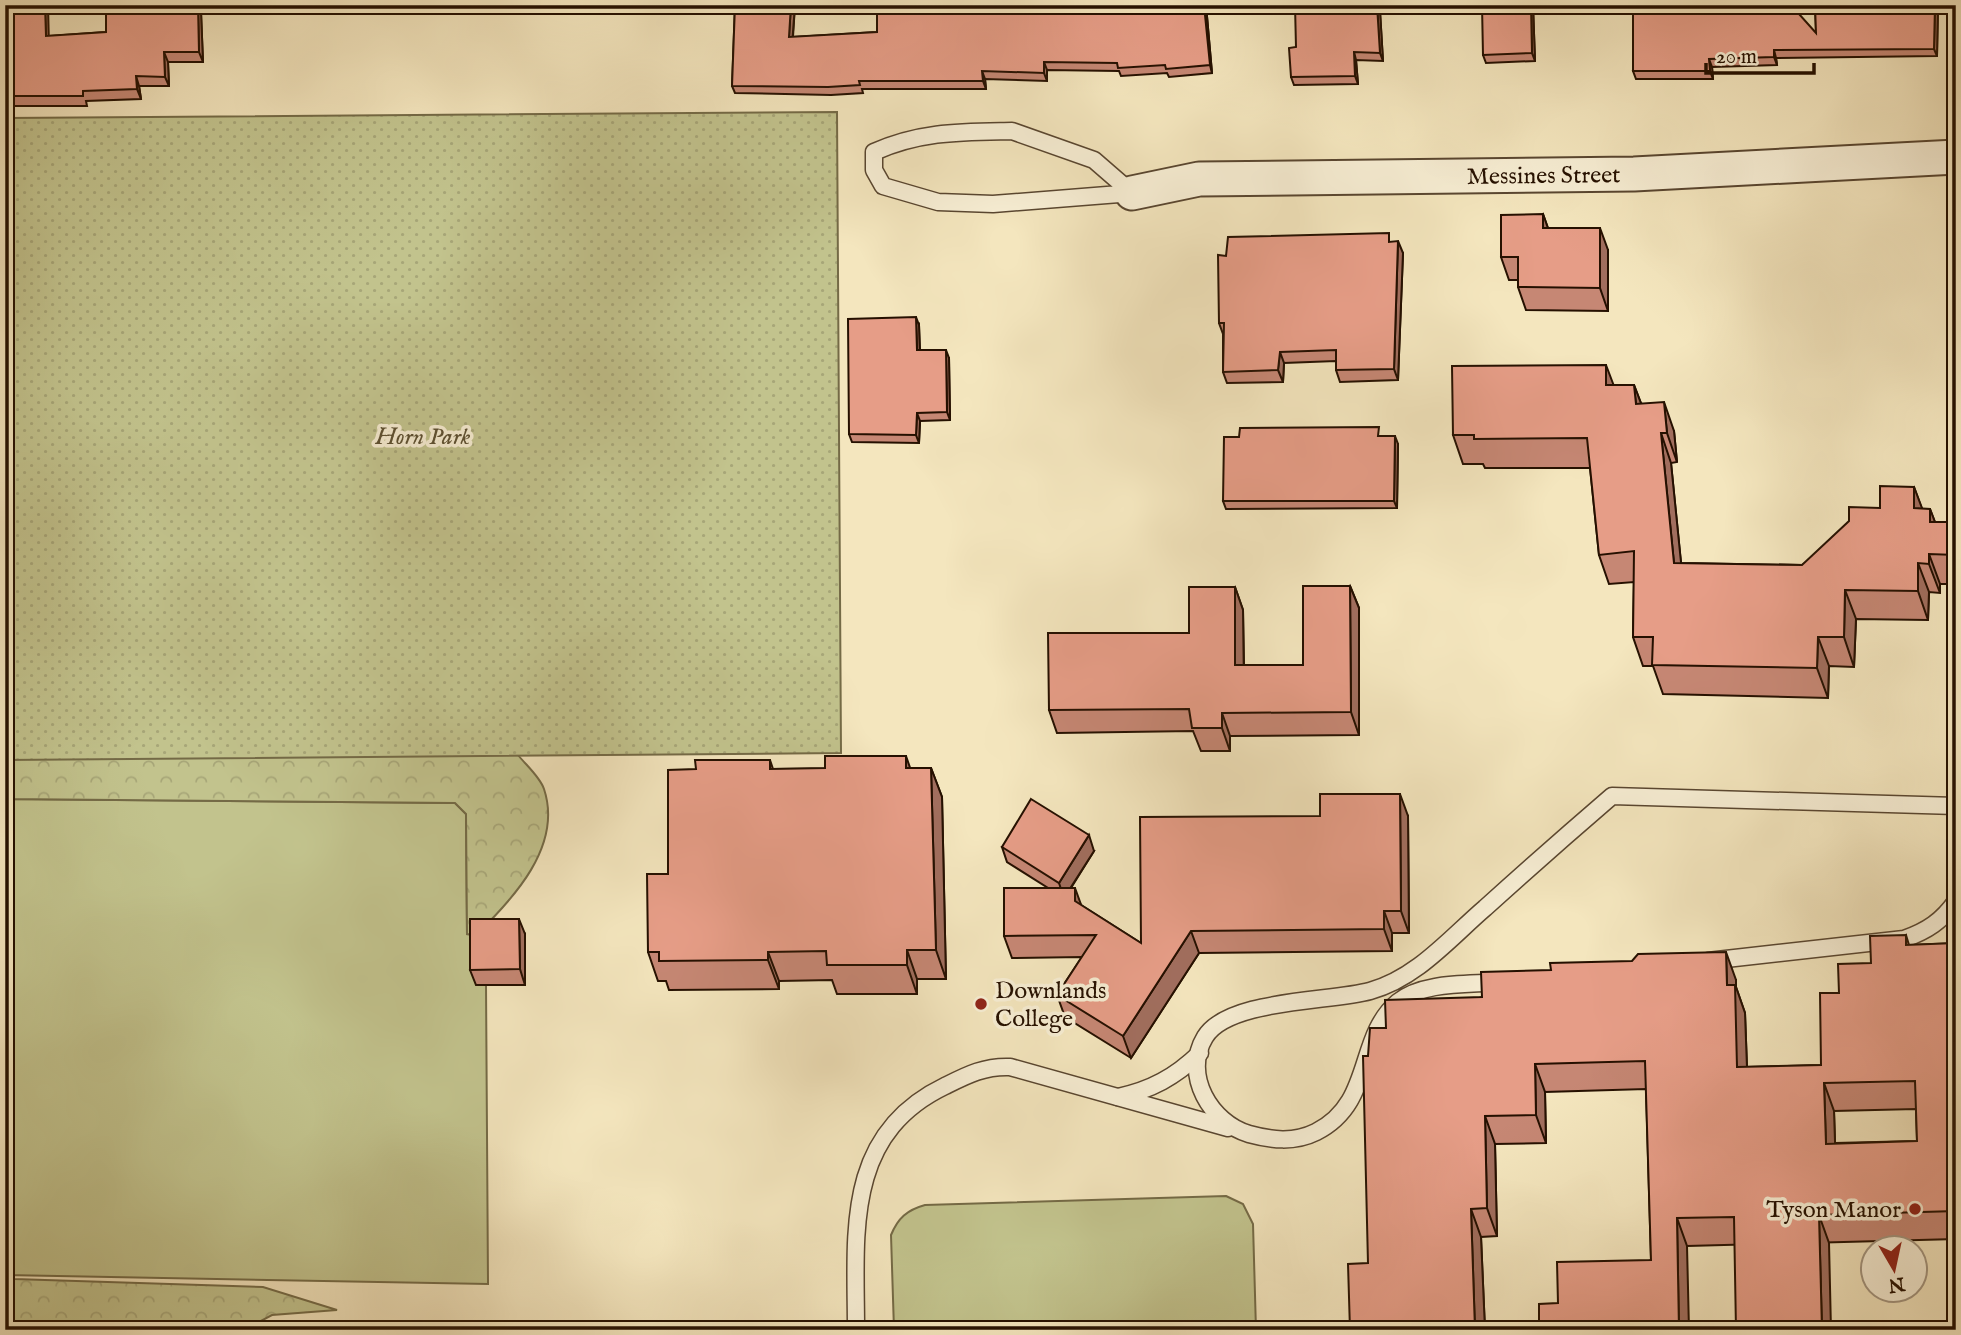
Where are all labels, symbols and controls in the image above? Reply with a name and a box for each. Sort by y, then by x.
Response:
scale bar [1706,32,1814,76]
text: 20 m [1716,44,1757,71]
street label: Messines Street [1466,160,1621,193]
park label: Horn Park [375,422,471,453]
place label: Downlands College [995,976,1106,1035]
marker: Downlands College [973,996,989,1012]
place label: Tyson Manor [1766,1195,1901,1226]
marker: Tyson Manor [1907,1201,1923,1217]
north arrow [1860,1234,1930,1304]
text: N [1886,1271,1907,1297]

